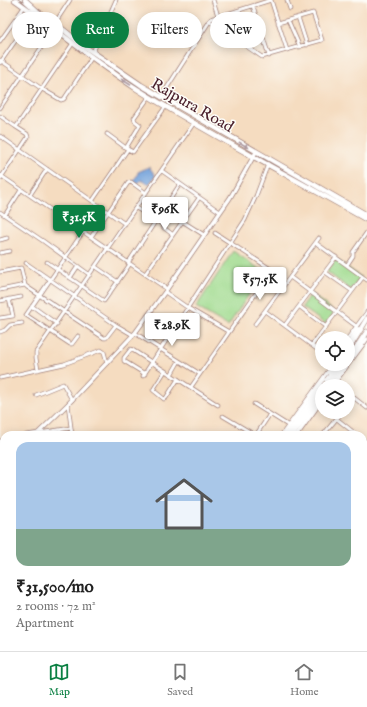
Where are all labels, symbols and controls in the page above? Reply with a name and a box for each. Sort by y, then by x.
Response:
chip: Buy [12,12,63,48]
chip: Rent [71,12,129,48]
chip: Filters [137,12,202,48]
chip: New [210,12,266,48]
street label: Rajpura Road [147,74,237,138]
one-way arrow [121,78,132,86]
one-way arrow [238,141,250,148]
pin: ₹96K [141,197,189,231]
text: ₹96K [151,201,179,218]
pin: ₹31.5K [46,205,112,239]
text: ₹31.5K [62,209,96,226]
pin: ₹57.5K [227,267,293,301]
text: ₹57.5K [242,271,278,288]
pin: ₹28.9K [139,313,205,347]
text: ₹28.9K [154,317,190,334]
map controls [315,331,355,419]
button: locate [315,331,355,371]
button: layers [315,379,355,419]
icon: home [148,468,220,540]
text: ₹31,500/mo [16,577,94,598]
text: 2 rooms · 72 m² [16,598,96,615]
text: Apartment [16,615,74,632]
tab: Map [48,661,70,699]
tab: Saved [167,661,193,699]
tab: Home [290,661,319,699]

